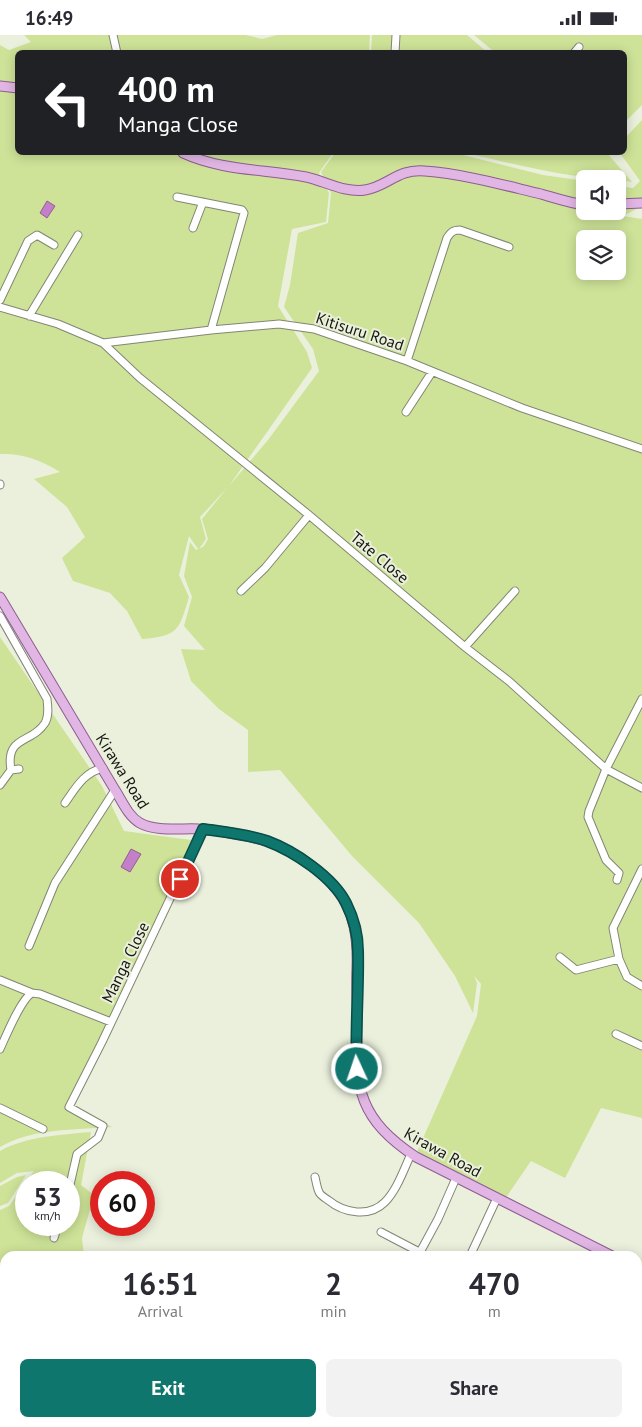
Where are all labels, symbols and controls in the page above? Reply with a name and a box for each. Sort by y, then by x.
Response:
text: 16:49 [25,6,73,30]
text: 400 m [118,66,215,112]
icon: left [35,70,100,135]
text: Manga Close [118,110,238,138]
map controls [576,170,626,280]
button: sound [576,170,626,220]
button: layers [576,230,626,280]
street label: Kitisuru Road [313,307,407,355]
street label: Tate Close [347,527,413,587]
street label: Kirawa Road [92,730,154,812]
pin [159,858,201,900]
icon: arrive [166,865,194,893]
street label: Manga Close [97,918,153,1006]
position arrow [330,1042,382,1094]
street label: Kirawa Road [401,1123,485,1181]
speed limit sign: 60 [90,1171,155,1236]
text: 53 [33,1181,62,1213]
text: km/h [34,1208,61,1223]
text: 16:51 [122,1264,198,1303]
text: 2 [325,1264,342,1303]
text: 470 [469,1264,520,1303]
text: Arrival [138,1301,183,1321]
text: min [321,1301,347,1321]
text: m [488,1301,501,1321]
button: Exit [20,1359,316,1417]
button: Share [326,1359,622,1417]

